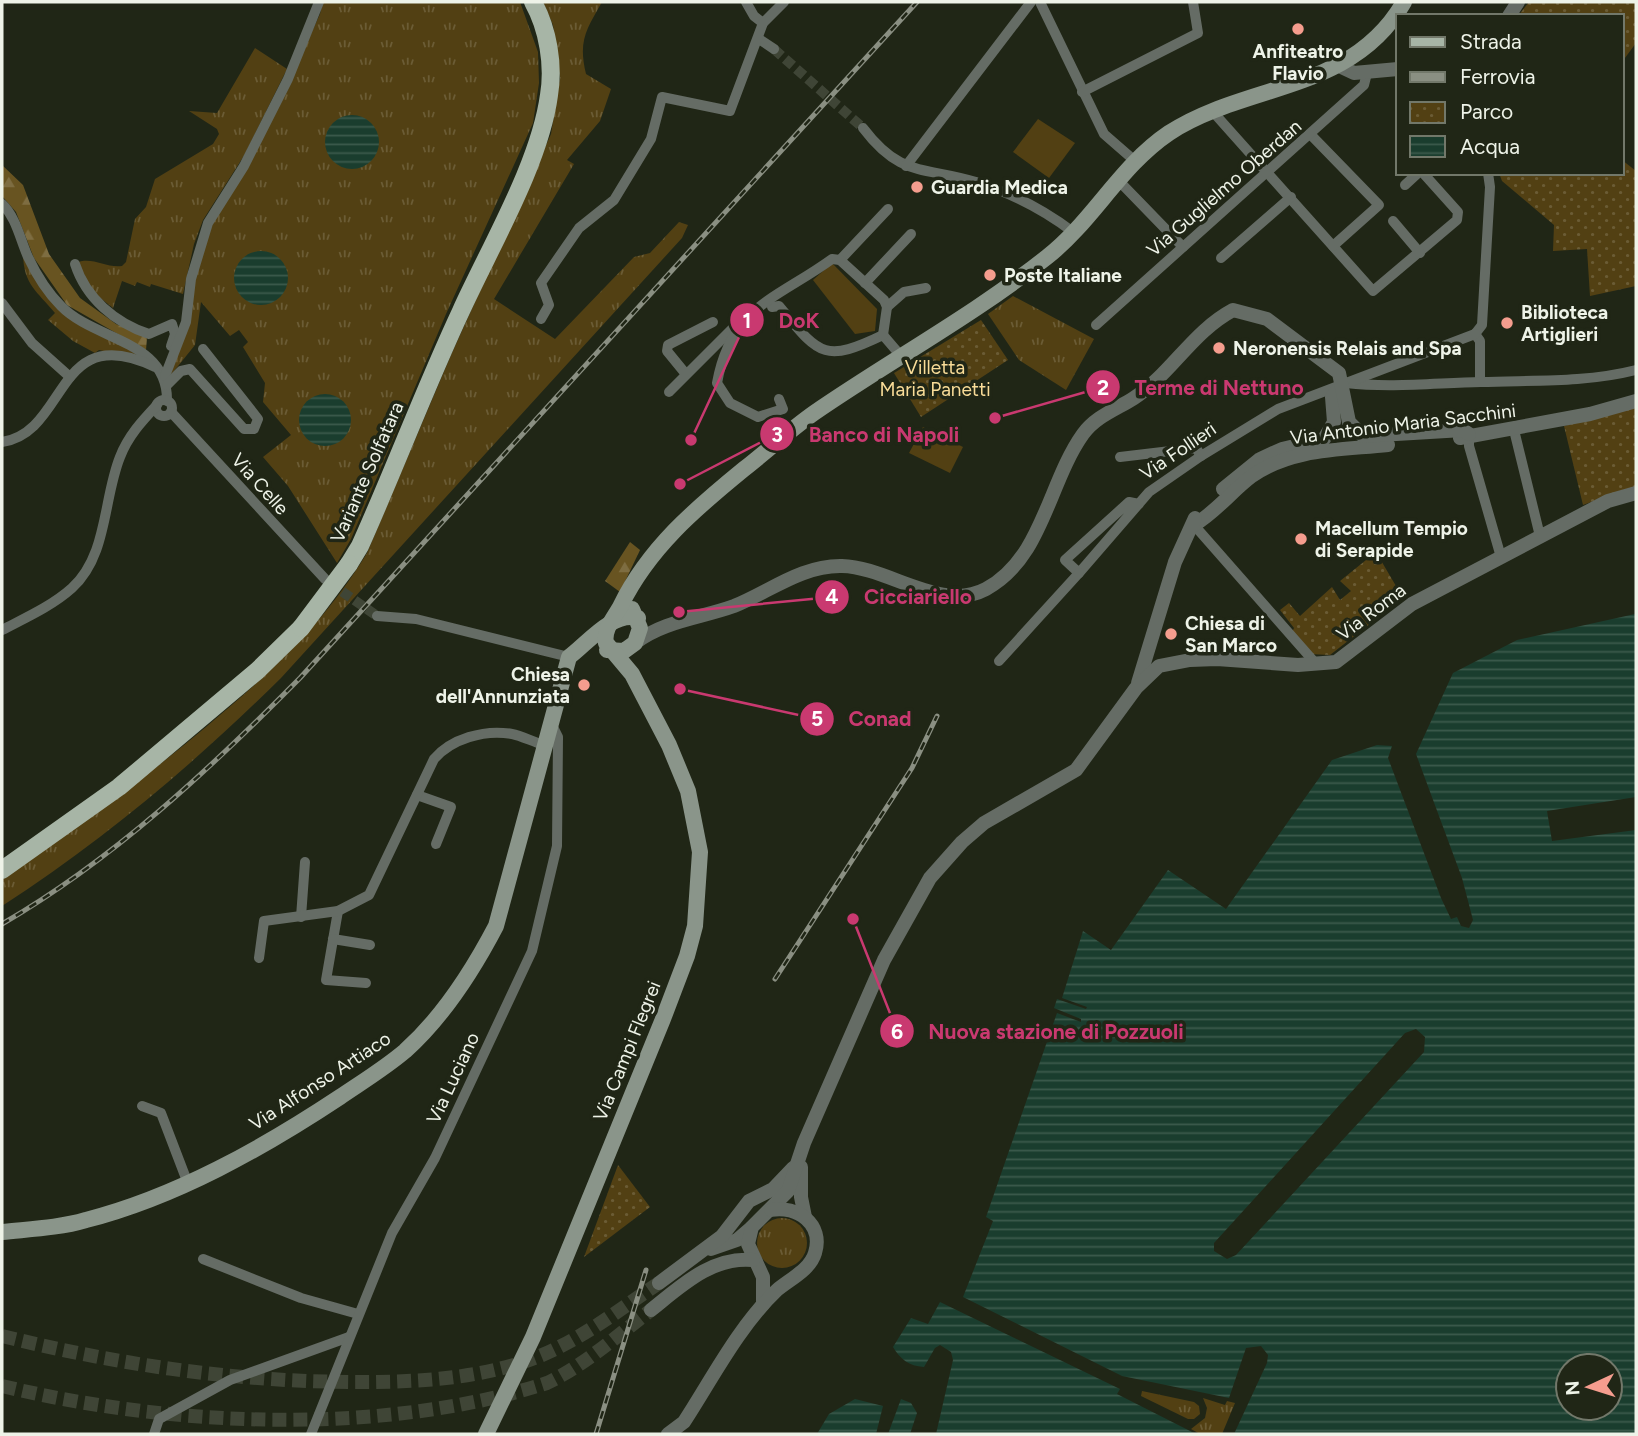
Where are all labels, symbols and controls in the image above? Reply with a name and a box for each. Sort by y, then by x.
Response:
legend [1396,14,1624,175]
marker: Anfiteatro Flavio [1290,21,1306,37]
text: Strada [1460,29,1522,54]
place label: Anfiteatro Flavio [1253,40,1343,85]
text: Ferrovia [1460,64,1535,89]
text: Parco [1460,99,1513,124]
street label: Via Guglielmo Oberdan [1142,115,1306,261]
text: Acqua [1460,134,1520,159]
place label: Guardia Medica [931,176,1068,199]
marker: Guardia Medica [909,179,925,195]
place label: Poste Italiane [1004,264,1122,287]
marker: Poste Italiane [982,267,998,283]
callout: DoK [730,299,834,341]
place label: Biblioteca Artiglieri [1521,301,1608,346]
text: 1 [743,308,751,333]
text: DoK [779,308,819,333]
marker: Biblioteca Artiglieri [1499,315,1515,331]
place label: Neronensis Relais and Spa [1233,337,1462,360]
marker: Neronensis Relais and Spa [1211,340,1227,356]
park label: Villetta Maria Panetti [879,356,991,401]
callout: Terme di Nettuno [1085,366,1317,408]
text: 2 [1097,375,1109,400]
text: Terme di Nettuno [1134,375,1304,400]
street label: Variante Solfatara [326,398,408,546]
street label: Via Antonio Maria Sacchini [1289,399,1517,449]
callout: Banco di Napoli [760,413,973,455]
street label: Via Follieri [1135,417,1221,485]
text: 3 [771,422,783,447]
text: Banco di Napoli [809,422,959,447]
street label: Via Celle [226,449,294,519]
place label: Macellum Tempio di Serapide [1315,517,1468,562]
marker: Macellum Tempio di Serapide [1293,531,1309,547]
callout: Cicciariello [815,576,986,618]
street label: Via Roma [1332,579,1410,645]
text: 4 [825,584,839,609]
text: Cicciariello [864,584,972,609]
place label: Chiesa di San Marco [1185,612,1277,657]
marker: Chiesa di San Marco [1163,626,1179,642]
place label: Chiesa dell'Annunziata [436,663,570,708]
marker: Chiesa dell'Annunziata [576,677,592,693]
callout: Conad [799,698,925,740]
text: 5 [811,706,823,731]
text: Conad [848,706,912,731]
street label: Via Campi Flegrei [588,978,666,1124]
callout: Nuova stazione di Pozzuoli [879,1010,1198,1052]
text: 6 [891,1019,903,1044]
text: Nuova stazione di Pozzuoli [928,1019,1184,1044]
street label: Via Alfonso Artiaco [245,1027,395,1135]
street label: Via Luciano [422,1029,484,1127]
north arrow [1554,1352,1624,1422]
text: N [1561,1380,1585,1396]

